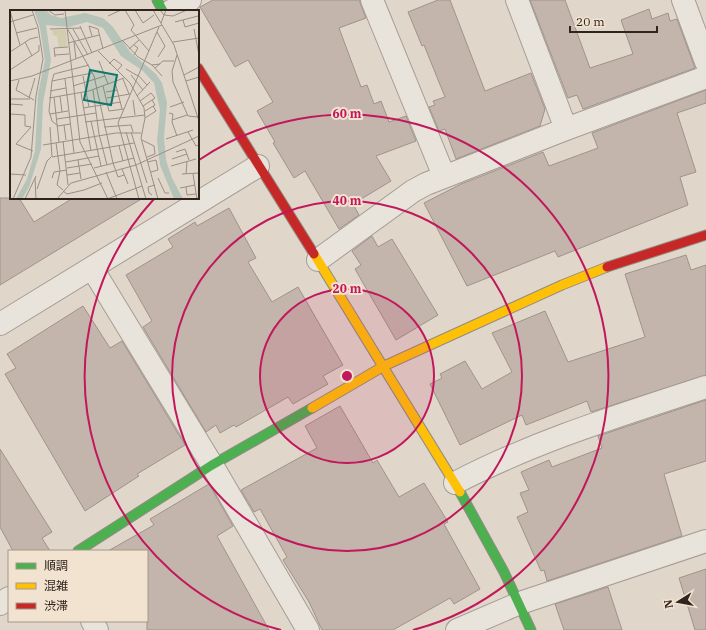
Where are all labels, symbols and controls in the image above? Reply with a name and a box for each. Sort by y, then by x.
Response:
scale bar [570,8,657,34]
inset map [10,10,199,199]
text: 20 m [576,14,605,29]
text: 60 m [333,106,362,121]
text: 40 m [333,193,362,208]
text: 20 m [333,281,362,296]
centre of rings [340,369,354,383]
legend [8,550,148,622]
text: 順調 [44,558,68,573]
text: 混雑 [44,578,68,593]
north arrow [658,582,698,622]
text: 渋滞 [44,598,68,613]
text: N [660,598,676,610]

